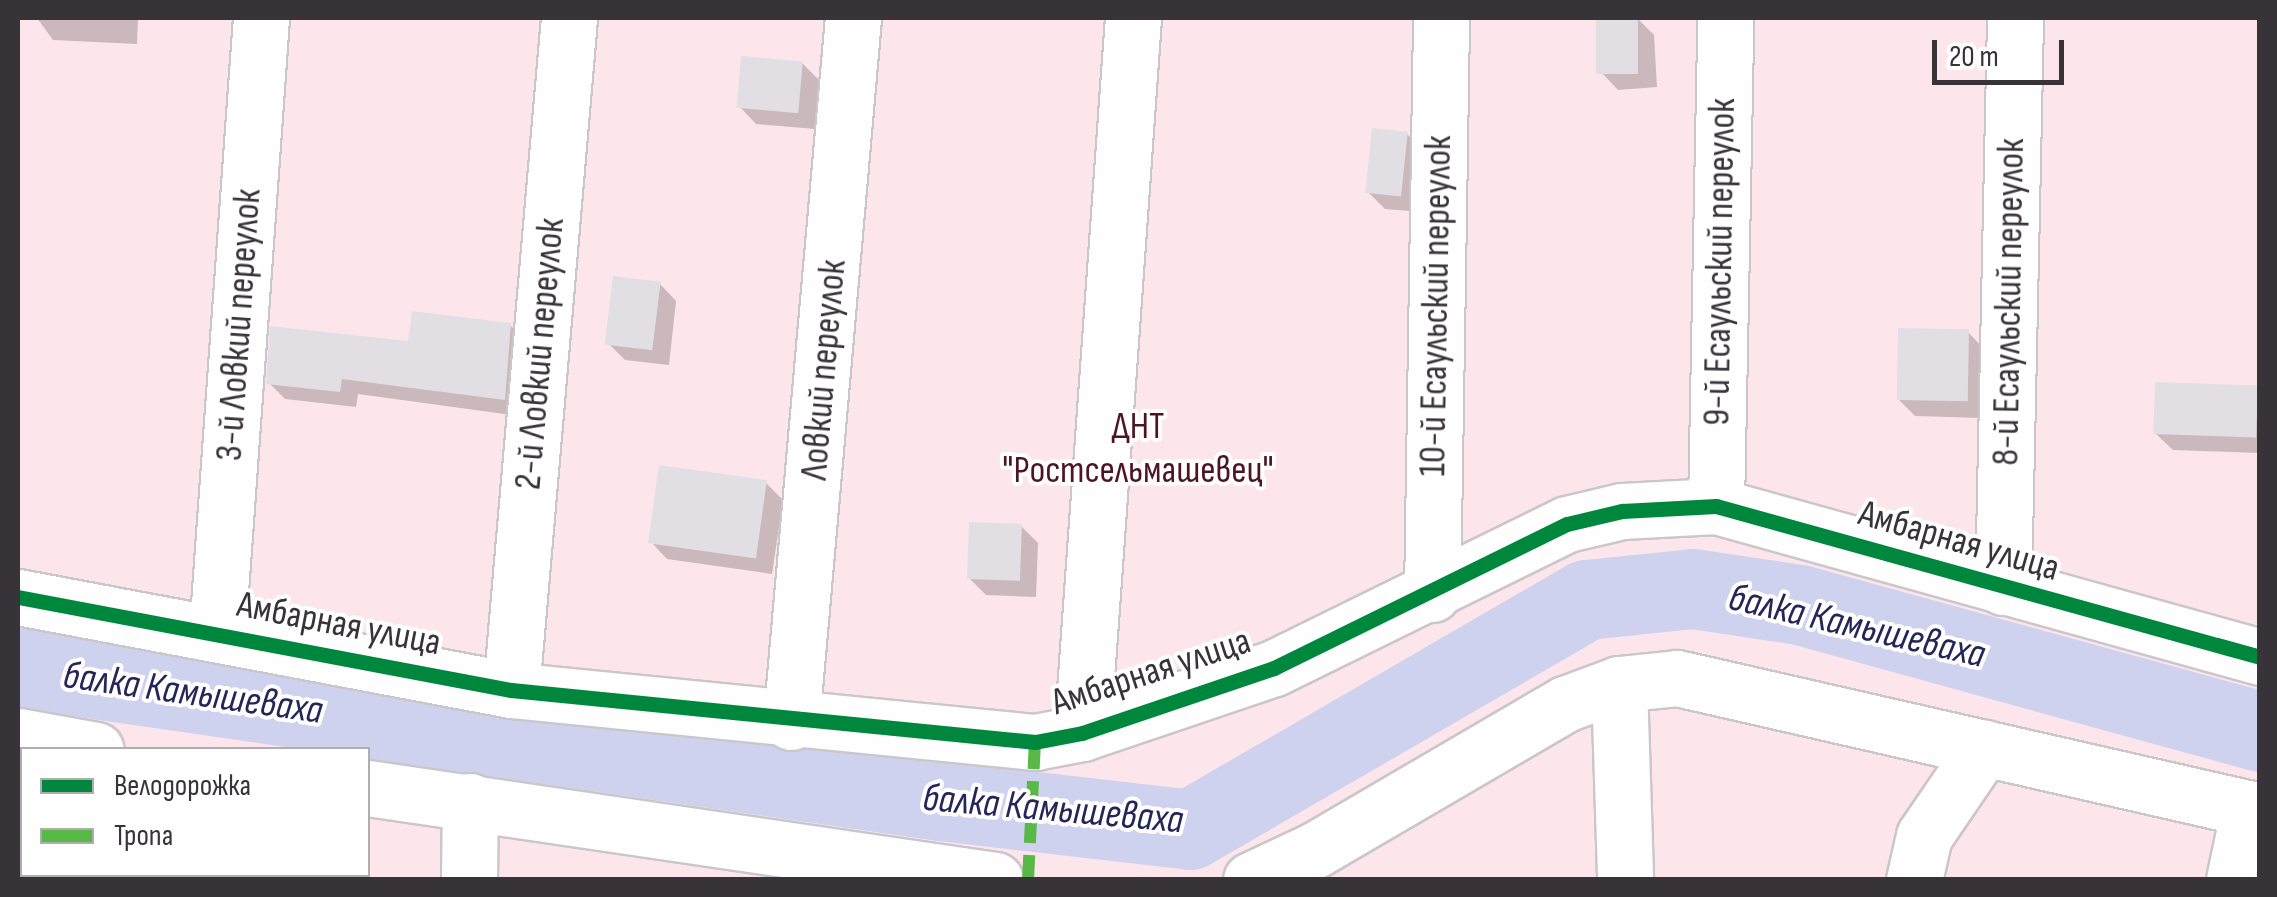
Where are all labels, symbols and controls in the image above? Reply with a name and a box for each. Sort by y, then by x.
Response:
scale bar [1937,20,2070,82]
text: 20 m [1949,39,1999,75]
street label: 9-й Есаульский переулок [1694,98,1746,426]
street label: 10-й Есаульский переулок [1410,135,1462,477]
street label: 8-й Есаульский переулок [1983,138,2035,466]
street label: 3-й Ловкий переулок [207,187,271,463]
street label: 2-й Ловкий переулок [505,216,575,492]
street label: Ловкий переулок [792,258,856,482]
park label: ДНТ "Ростсельмашевец" [1002,404,1274,494]
street label: Амбарная улица [1854,491,2064,591]
water label: балка Камышеваха [1724,573,1990,679]
street label: Амбарная улица [233,582,445,666]
street label: Амбарная улица [1046,618,1256,726]
water label: балка Камышеваха [60,651,326,735]
legend [20,747,370,877]
text: Велодорожка [114,768,251,804]
water label: балка Камышеваха [921,774,1185,844]
text: Тропа [114,818,173,854]

